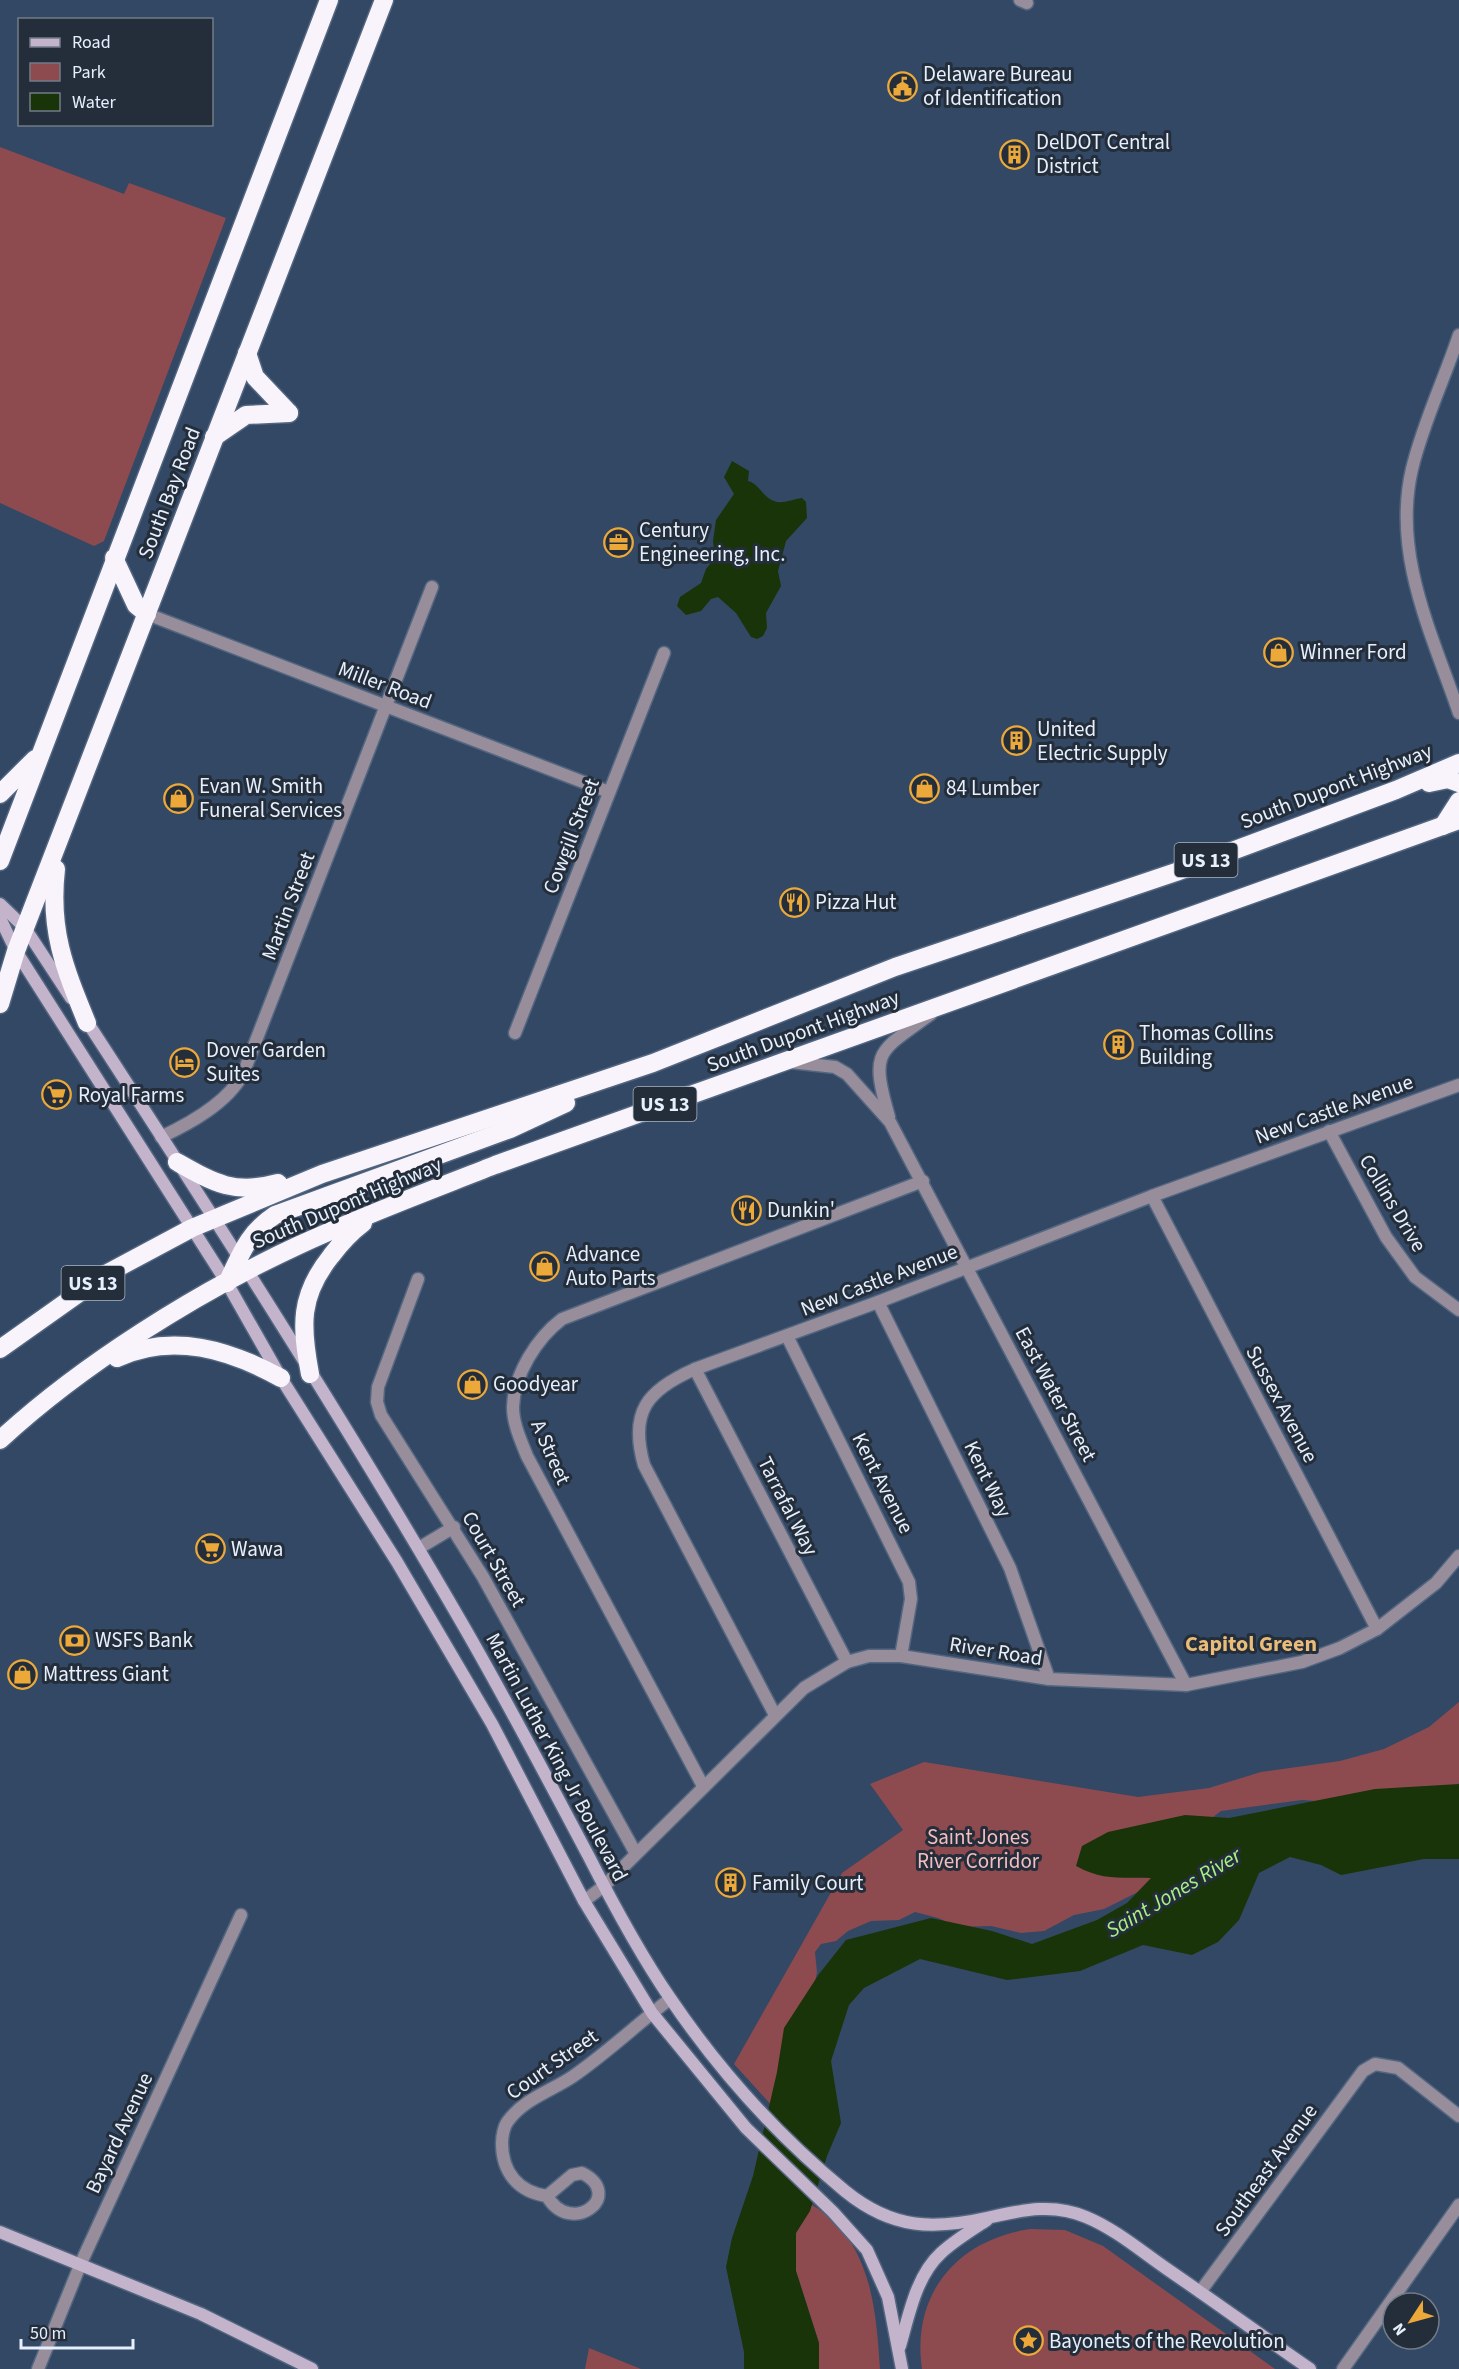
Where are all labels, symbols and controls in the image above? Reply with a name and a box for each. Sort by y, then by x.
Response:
legend [18,18,213,126]
text: Road [72,30,111,55]
place label: Delaware Bureau of Identification [923,59,1072,113]
text: Park [72,60,106,85]
public building icon: Delaware Bureau of Identification [886,70,918,102]
text: Water [72,90,116,115]
place label: DelDOT Central District [1036,127,1170,181]
building icon: DelDOT Central District [999,138,1031,170]
street label: South Bay Road [130,423,208,563]
place label: Century Engineering, Inc. [639,515,785,569]
office icon: Century Engineering, Inc. [602,526,634,558]
shop icon: Winner Ford [1263,636,1295,668]
place label: Winner Ford [1300,637,1407,667]
street label: Miller Road [334,653,436,717]
place label: United Electric Supply [1037,714,1168,768]
building icon: United Electric Supply [1000,725,1032,757]
street label: South Dupont Highway [1236,736,1436,836]
place label: Evan W. Smith Funeral Services [199,771,342,825]
shop icon: 84 Lumber [909,772,941,804]
place label: 84 Lumber [946,773,1040,803]
street label: Cowgill Street [535,774,607,898]
shop icon: Evan W. Smith Funeral Services [162,782,194,814]
road number: US 13 [1174,843,1238,877]
street label: Martin Street [254,848,322,964]
restaurant icon: Pizza Hut [778,886,810,918]
place label: Pizza Hut [815,887,896,917]
street label: South Dupont Highway [702,982,904,1080]
place label: Thomas Collins Building [1139,1018,1274,1072]
building icon: Thomas Collins Building [1102,1029,1134,1061]
place label: Dover Garden Suites [206,1035,326,1089]
hotel icon: Dover Garden Suites [169,1046,201,1078]
street label: New Castle Avenue [1251,1066,1417,1152]
supermarket icon: Royal Farms [41,1079,73,1111]
place label: Royal Farms [78,1080,185,1110]
road number: US 13 [634,1087,696,1121]
street label: Collins Drive [1352,1148,1434,1258]
street label: South Dupont Highway [248,1149,446,1256]
restaurant icon: Dunkin' [730,1194,762,1226]
place label: Dunkin' [767,1195,835,1225]
street label: New Castle Avenue [796,1236,962,1324]
place label: Advance Auto Parts [566,1239,656,1293]
shop icon: Advance Auto Parts [529,1250,561,1282]
road number: US 13 [62,1266,124,1300]
street label: East Water Street [1008,1321,1104,1467]
street label: Sussex Avenue [1239,1340,1325,1468]
shop icon: Goodyear [456,1368,488,1400]
place label: Goodyear [493,1369,579,1399]
street label: A Street [523,1415,579,1489]
street label: Kent Avenue [845,1427,921,1539]
street label: Kent Way [957,1436,1019,1522]
street label: Tarrafal Way [750,1451,826,1561]
street label: Court Street [455,1506,533,1612]
supermarket icon: Wawa [194,1533,226,1565]
place label: Wawa [231,1534,283,1564]
bank icon: WSFS Bank [58,1624,90,1656]
place label: WSFS Bank [95,1625,193,1655]
street label: Martin Luther King Jr Boulevard [479,1627,635,1887]
district label: Capitol Green [1185,1628,1317,1660]
street label: River Road [947,1629,1045,1673]
shop icon: Mattress Giant [6,1658,38,1690]
place label: Mattress Giant [43,1659,169,1689]
park label: Saint Jones River Corridor [917,1822,1040,1876]
water label: Saint Jones River [1100,1839,1249,1946]
building icon: Family Court [715,1867,747,1899]
place label: Family Court [752,1868,863,1898]
street label: Court Street [500,2021,604,2107]
street label: Bayard Avenue [78,2067,160,2199]
street label: Southeast Avenue [1208,2097,1324,2243]
north arrow [1381,2291,1441,2351]
scale bar [21,2312,134,2350]
text: N [1388,2318,1412,2340]
text: 50 m [30,2321,66,2346]
place icon: Bayonets of the Revolution [1012,2325,1044,2357]
place label: Bayonets of the Revolution [1049,2326,1285,2356]

